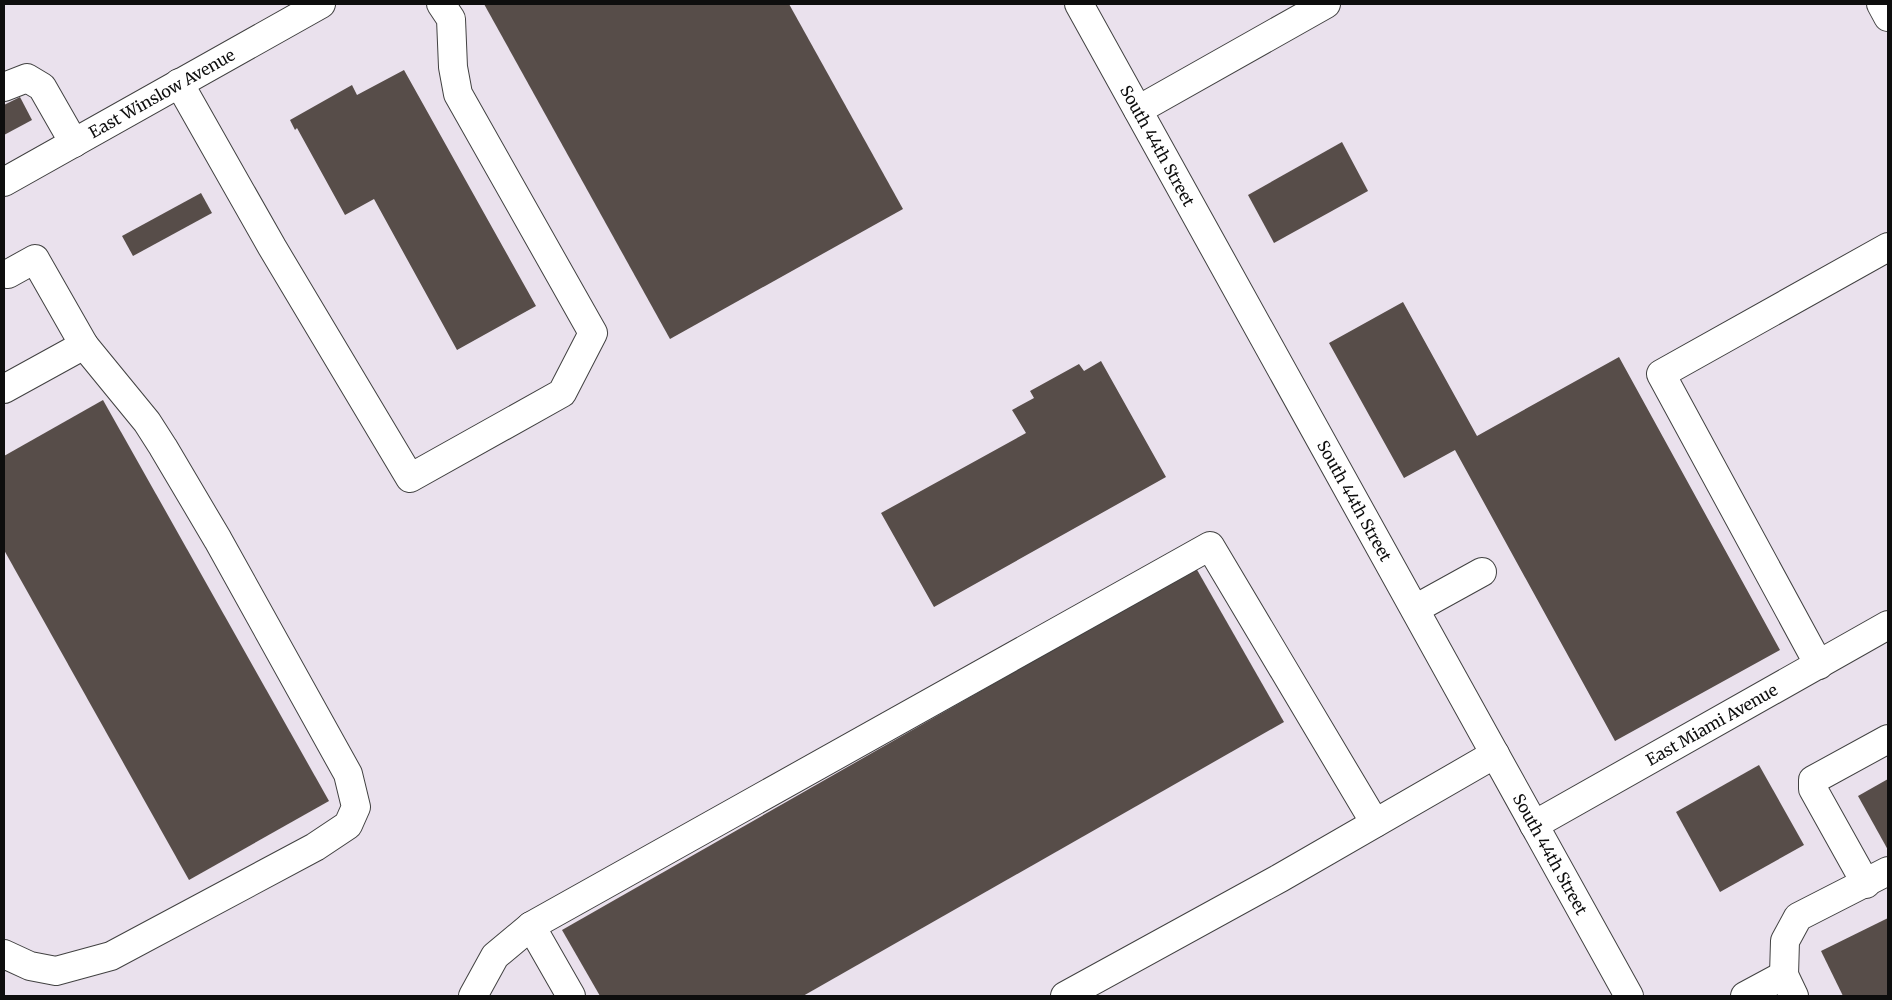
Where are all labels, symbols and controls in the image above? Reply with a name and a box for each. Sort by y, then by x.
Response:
street label: East Winslow Avenue [85,44,238,142]
street label: South 44th Street [1116,82,1199,210]
street label: South 44th Street [1313,437,1396,565]
street label: East Miami Avenue [1642,680,1781,770]
street label: South 44th Street [1509,790,1592,919]

